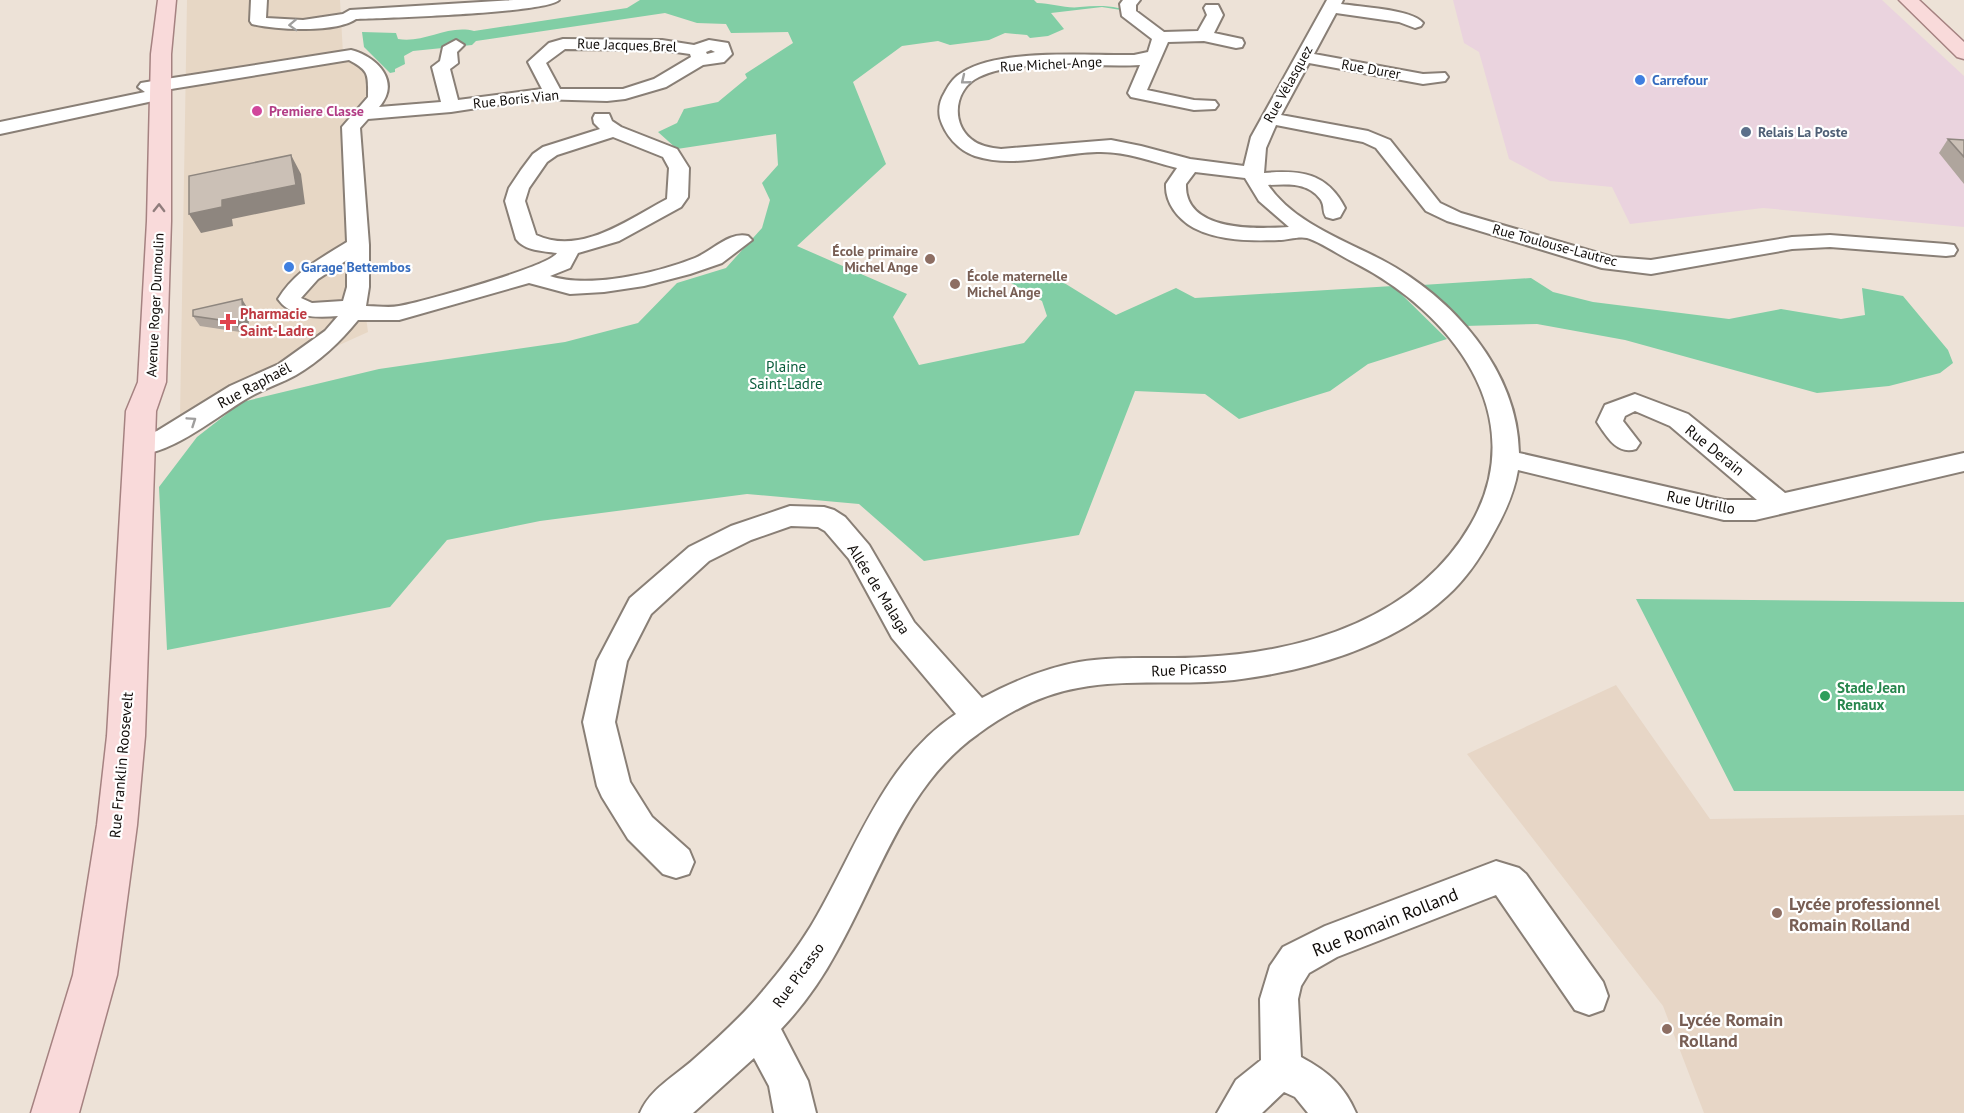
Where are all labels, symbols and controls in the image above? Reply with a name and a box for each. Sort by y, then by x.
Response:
one-way arrow [288,19,297,31]
street label: Rue Jacques Brel [577,34,677,56]
street label: Rue Vélasquez [1259,42,1317,126]
street label: Rue Michel-Ange [1000,52,1102,76]
street label: Rue Durer [1340,55,1402,83]
place label: Carrefour [1652,71,1708,89]
one-way arrow [961,72,972,83]
marker: Carrefour [1633,73,1647,87]
street label: Rue Boris Vian [472,86,560,112]
place label: Premiere Classe [269,102,364,120]
marker: Premiere Classe [250,104,264,118]
place label: Relais La Poste [1758,123,1848,141]
marker: Relais La Poste [1739,125,1753,139]
one-way arrow [153,203,165,212]
street label: Rue Toulouse-Lautrec [1491,220,1619,270]
street label: Avenue Roger Dumoulin [142,232,168,378]
place label: École primaire Michel Ange [832,242,918,276]
marker: École primaire Michel Ange [923,252,937,266]
place label: Garage Bettembos [301,258,411,276]
marker: Garage Bettembos [282,260,296,274]
place label: École maternelle Michel Ange [967,267,1068,301]
marker: École maternelle Michel Ange [948,277,962,291]
place label: Pharmacie Saint-Ladre [240,304,314,340]
marker: Pharmacie Saint-Ladre [221,315,235,329]
street label: Rue Raphaël [214,357,295,412]
park label: Plaine Saint-Ladre [749,357,823,393]
one-way arrow [185,417,196,428]
street label: Rue Derain [1682,420,1748,480]
street label: Rue Utrillo [1665,486,1737,518]
street label: Allée de Malaga [844,540,914,638]
street label: Rue Picasso [1151,658,1227,680]
place label: Stade Jean Renaux [1837,678,1905,714]
marker: Stade Jean Renaux [1818,689,1832,703]
street label: Rue Franklin Roosevelt [105,691,137,839]
street label: Rue Romain Rolland [1309,882,1461,962]
place label: Lycée professionnel Romain Rolland [1789,892,1940,936]
marker: Lycée professionnel Romain Rolland [1770,906,1784,920]
street label: Rue Picasso [768,939,828,1011]
place label: Lycée Romain Rolland [1679,1008,1783,1052]
marker: Lycée Romain Rolland [1660,1022,1674,1036]

